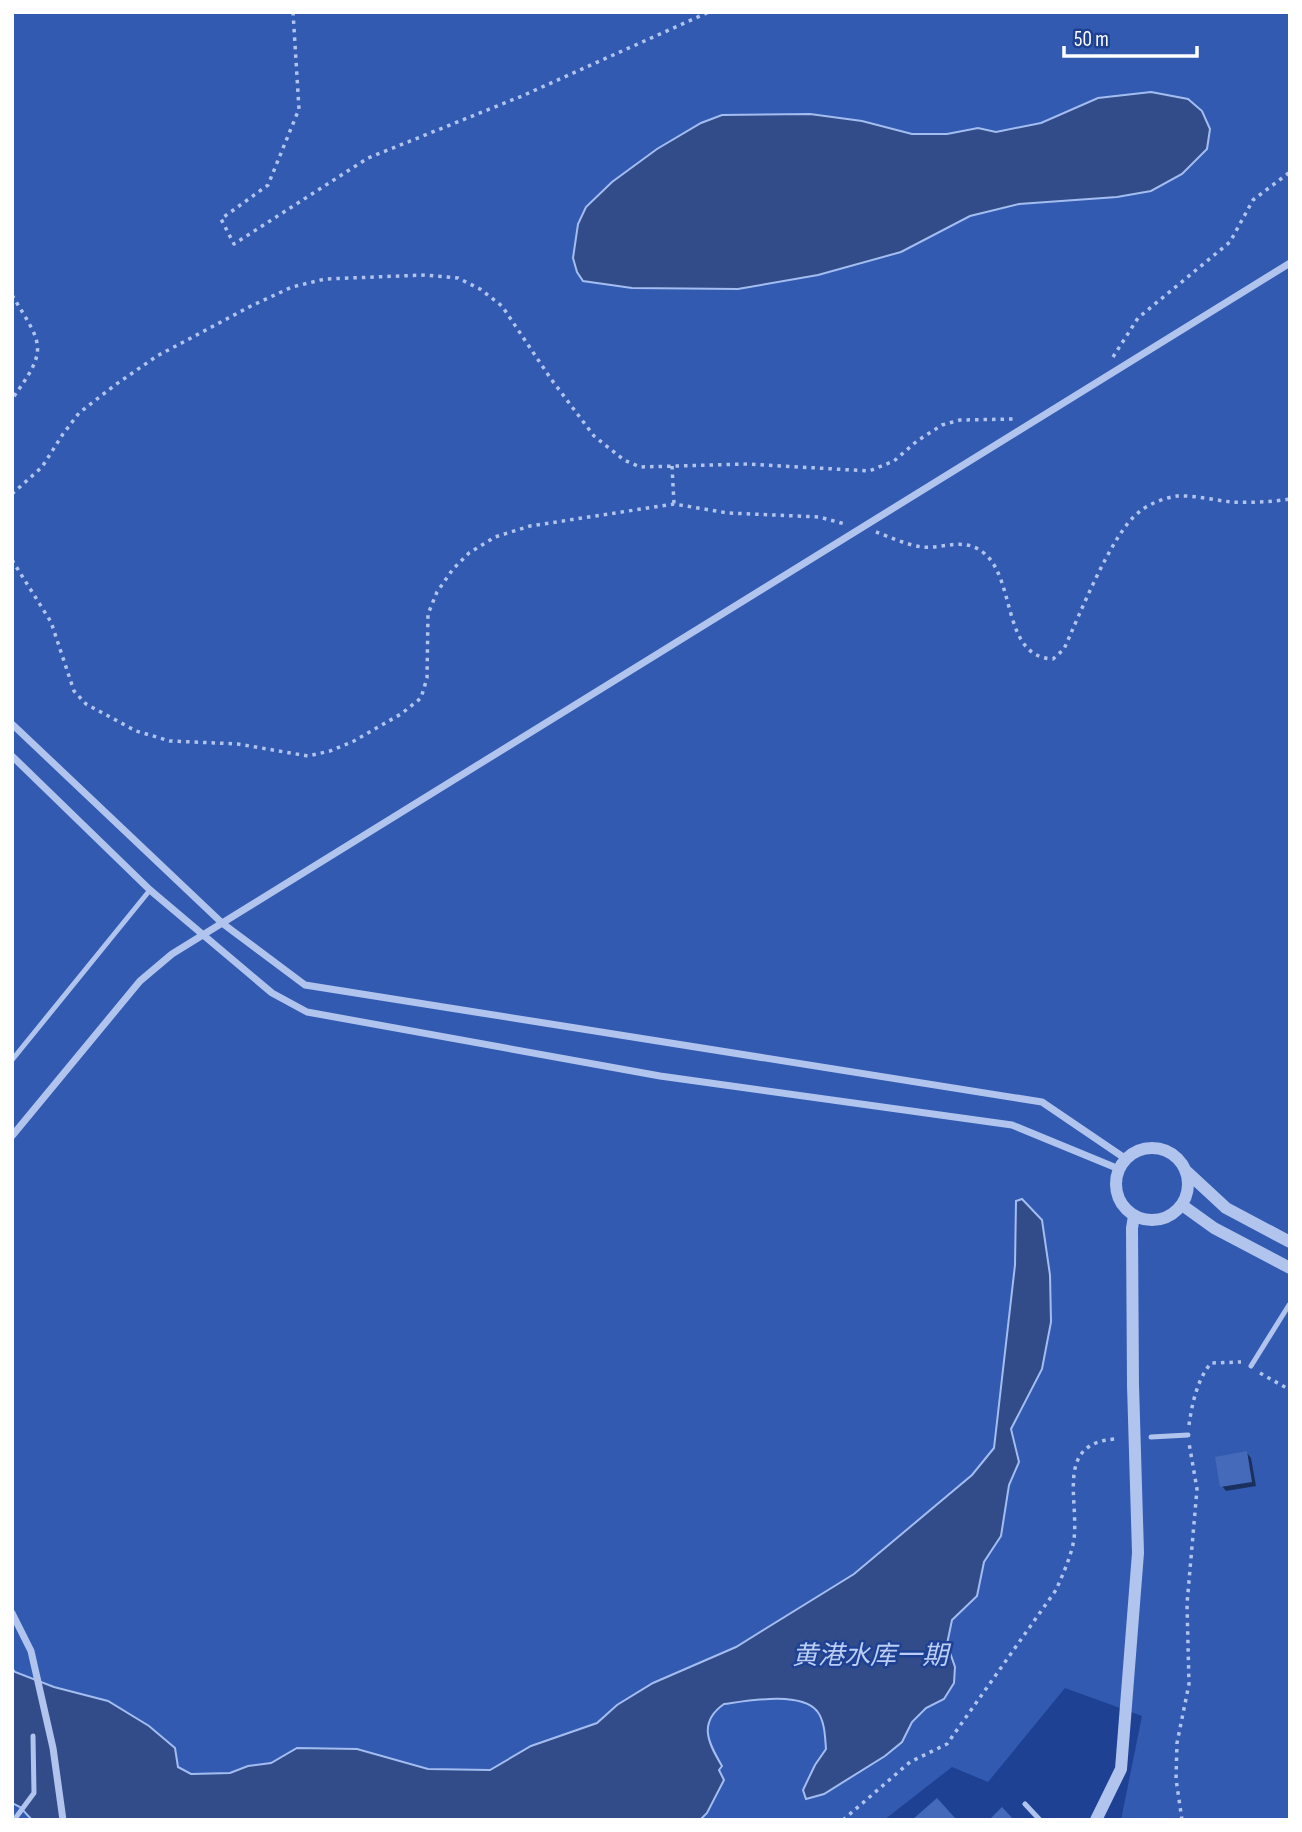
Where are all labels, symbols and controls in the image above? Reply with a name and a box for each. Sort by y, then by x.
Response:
scale bar [1064,14,1197,58]
text: 50 m [1074,27,1109,52]
water label: 黄港水库一期 [792,1641,952,1672]

